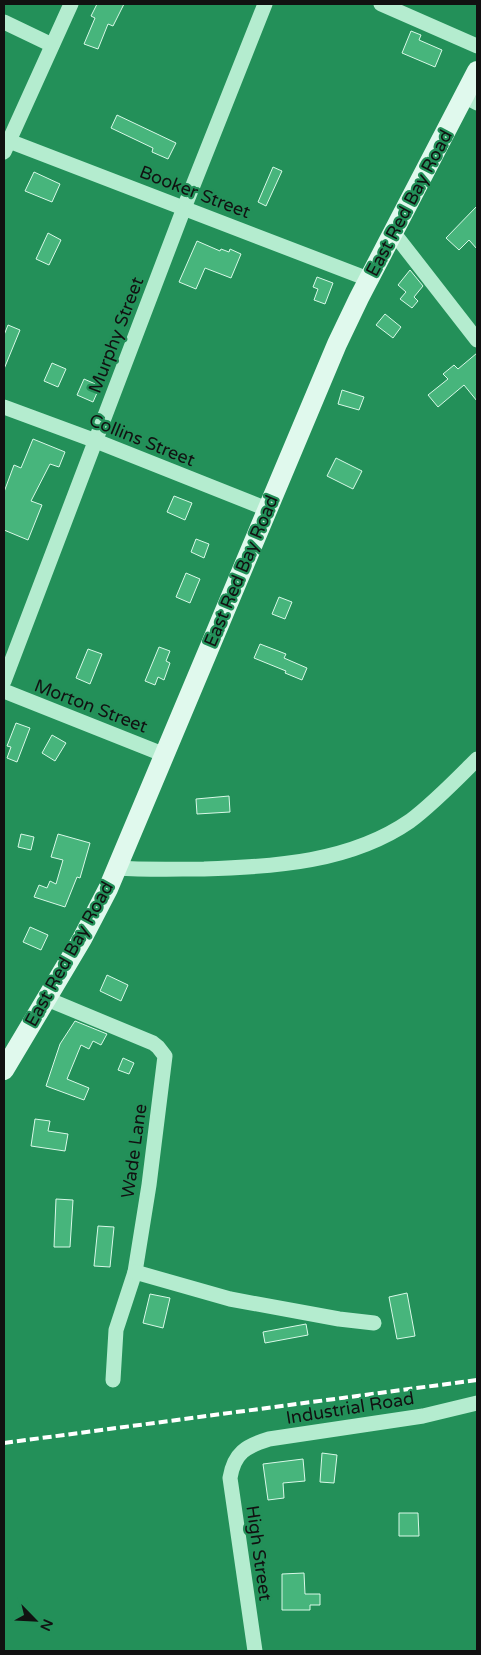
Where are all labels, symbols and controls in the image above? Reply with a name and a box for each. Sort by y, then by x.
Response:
street label: East Red Bay Road [361,126,457,280]
street label: Booker Street [136,161,254,223]
street label: Murphy Street [84,274,148,396]
street label: Collins Street [86,409,198,471]
street label: East Red Bay Road [199,492,283,650]
street label: Morton Street [31,674,151,738]
street label: East Red Bay Road [20,878,118,1030]
street label: Wade Lane [116,1102,152,1200]
street label: Industrial Road [284,1387,416,1429]
street label: High Street [241,1504,277,1602]
north arrow [10,1595,60,1645]
text: N [36,1616,56,1634]

